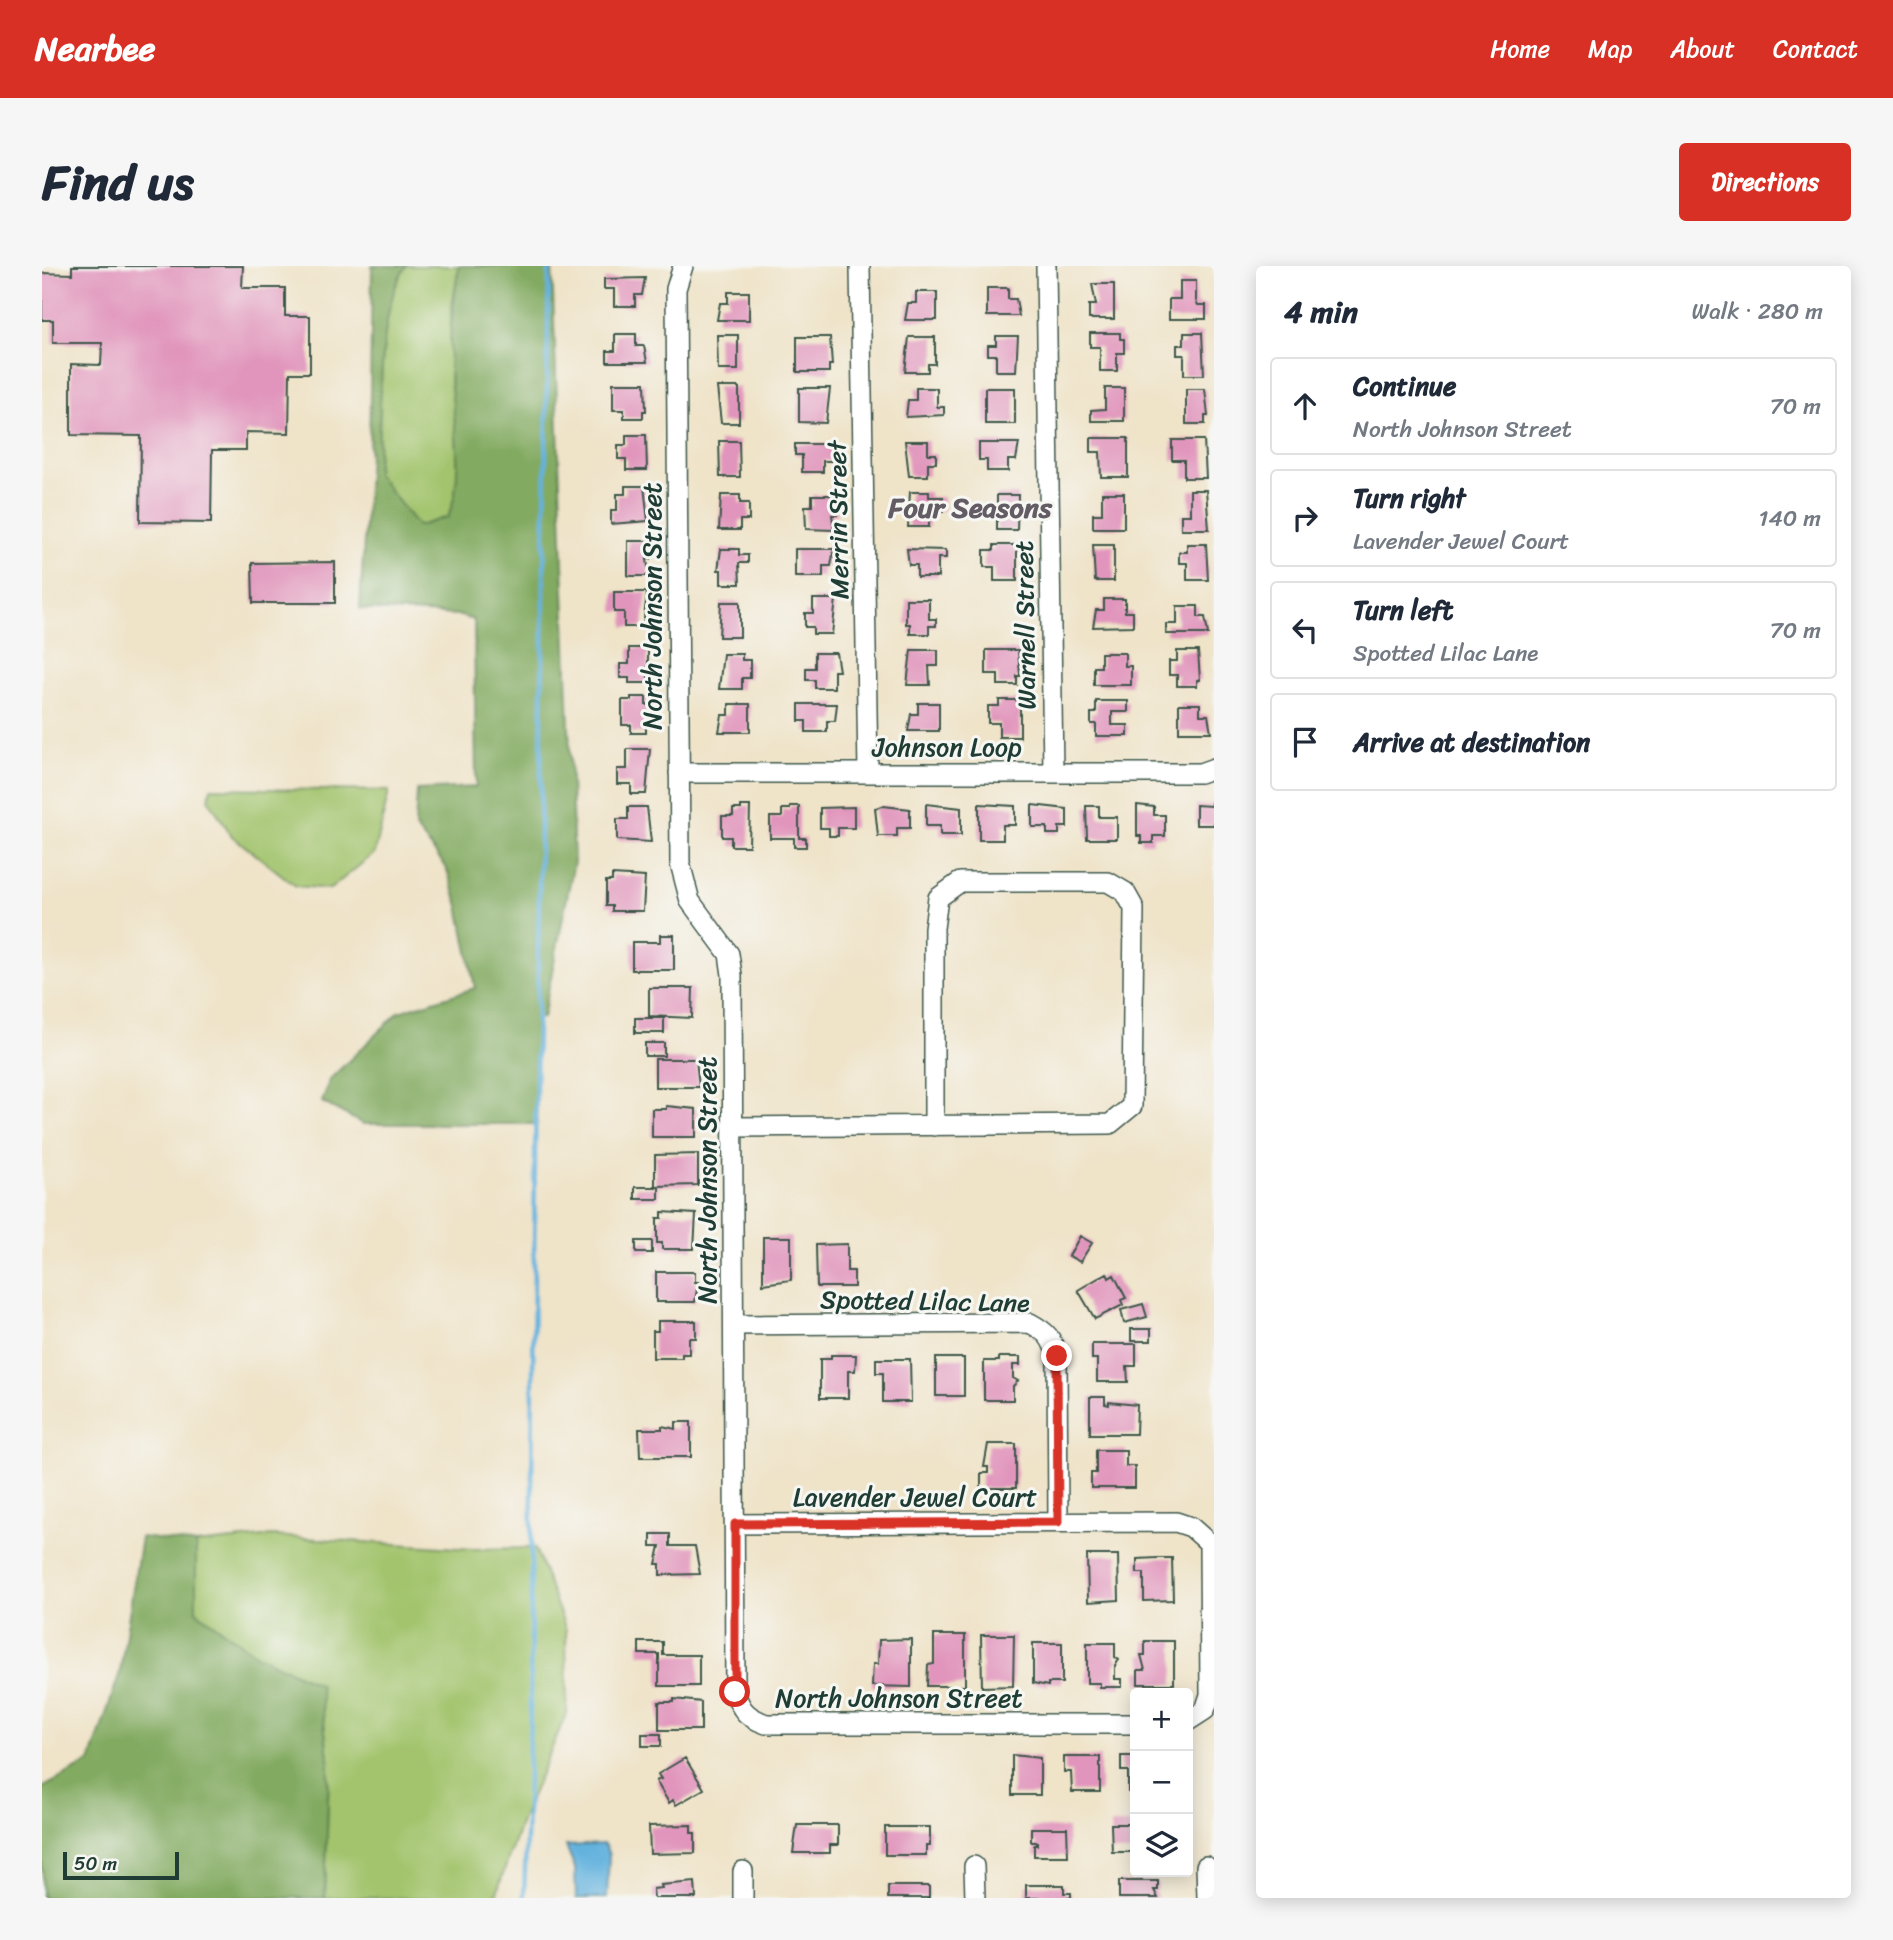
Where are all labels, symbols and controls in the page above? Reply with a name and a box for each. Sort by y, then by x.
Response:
text: Nearbee [35,20,155,78]
text: Home [1490,28,1550,70]
text: Map [1588,28,1632,70]
text: About [1670,28,1735,70]
text: Contact [1773,28,1858,70]
text: Find us [42,139,194,226]
button: Directions [1679,143,1851,221]
text: 4 min [1284,285,1358,339]
text: Walk · 280 m [1692,291,1823,332]
text: Continue [1353,363,1456,409]
text: 70 m [1770,386,1821,427]
icon: ahead [1286,387,1324,425]
text: North Johnson Street [1353,409,1572,450]
street label: Merrin Street [814,439,862,600]
text: Turn right [1353,475,1466,521]
street label: North Johnson Street [629,482,675,730]
district label: Four Seasons [887,483,1053,532]
text: 140 m [1759,498,1821,539]
icon: right [1286,499,1324,537]
text: Lavender Jewel Court [1353,521,1569,562]
street label: Warnell Street [1001,540,1049,710]
text: Turn left [1353,587,1453,633]
text: 70 m [1770,610,1821,651]
icon: left [1286,611,1324,649]
text: Spotted Lilac Lane [1353,633,1538,674]
text: Arrive at destination [1353,719,1590,765]
icon: arrive [1286,723,1324,761]
street label: Johnson Loop [871,724,1022,770]
street label: North Johnson Street [684,1056,730,1304]
street label: Spotted Lilac Lane [820,1276,1031,1326]
route end [1041,1340,1072,1371]
street label: Lavender Jewel Court [793,1474,1037,1520]
street label: North Johnson Street [775,1675,1023,1721]
route start [719,1676,750,1707]
map controls [1130,1688,1193,1877]
button: + [1130,1688,1193,1751]
button: − [1130,1751,1193,1814]
button: layers [1130,1814,1193,1877]
text: 50 m [74,1847,117,1880]
scale bar [63,1849,178,1881]

